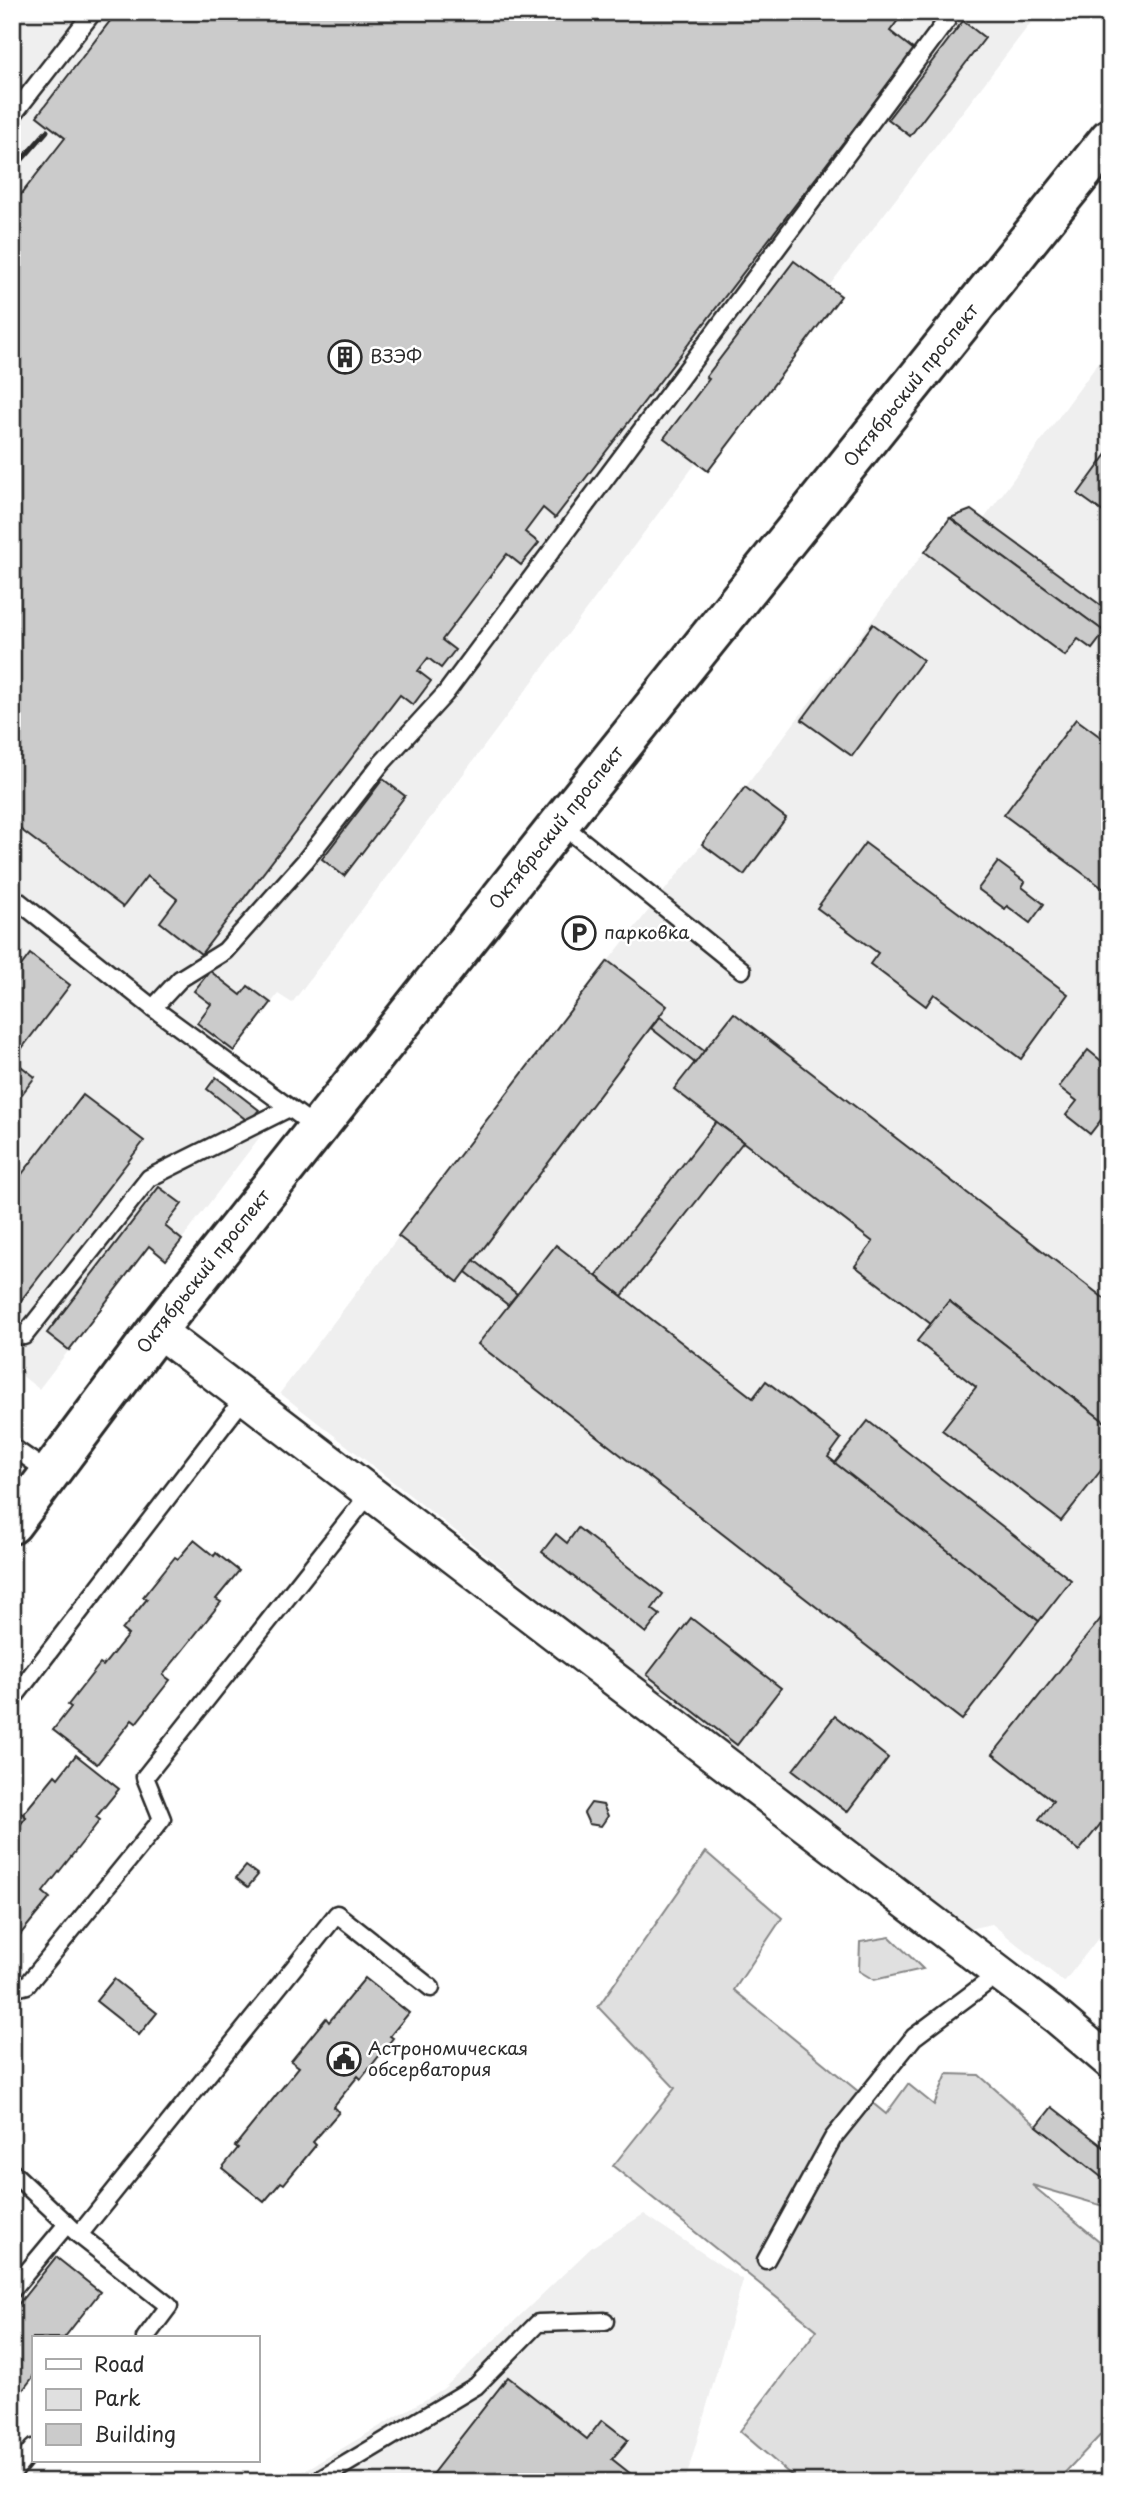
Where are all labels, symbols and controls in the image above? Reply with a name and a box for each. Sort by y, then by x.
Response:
street label: Октябрьский проспект [836,297,984,472]
building icon: ВЗЭФ [326,338,364,376]
place label: ВЗЭФ [370,342,422,369]
street label: Октябрьский проспект [482,739,629,914]
parking icon: парковка [560,914,598,952]
place label: парковка [604,918,690,945]
street label: Октябрьский проспект [129,1183,276,1358]
place label: Aстрономическая обсерватория [368,2034,528,2082]
public building icon: Aстрономическая обсерватория [325,2040,363,2078]
legend [32,2336,259,2462]
text: Road [94,2347,145,2379]
text: Park [94,2381,141,2413]
text: Building [94,2417,176,2449]

